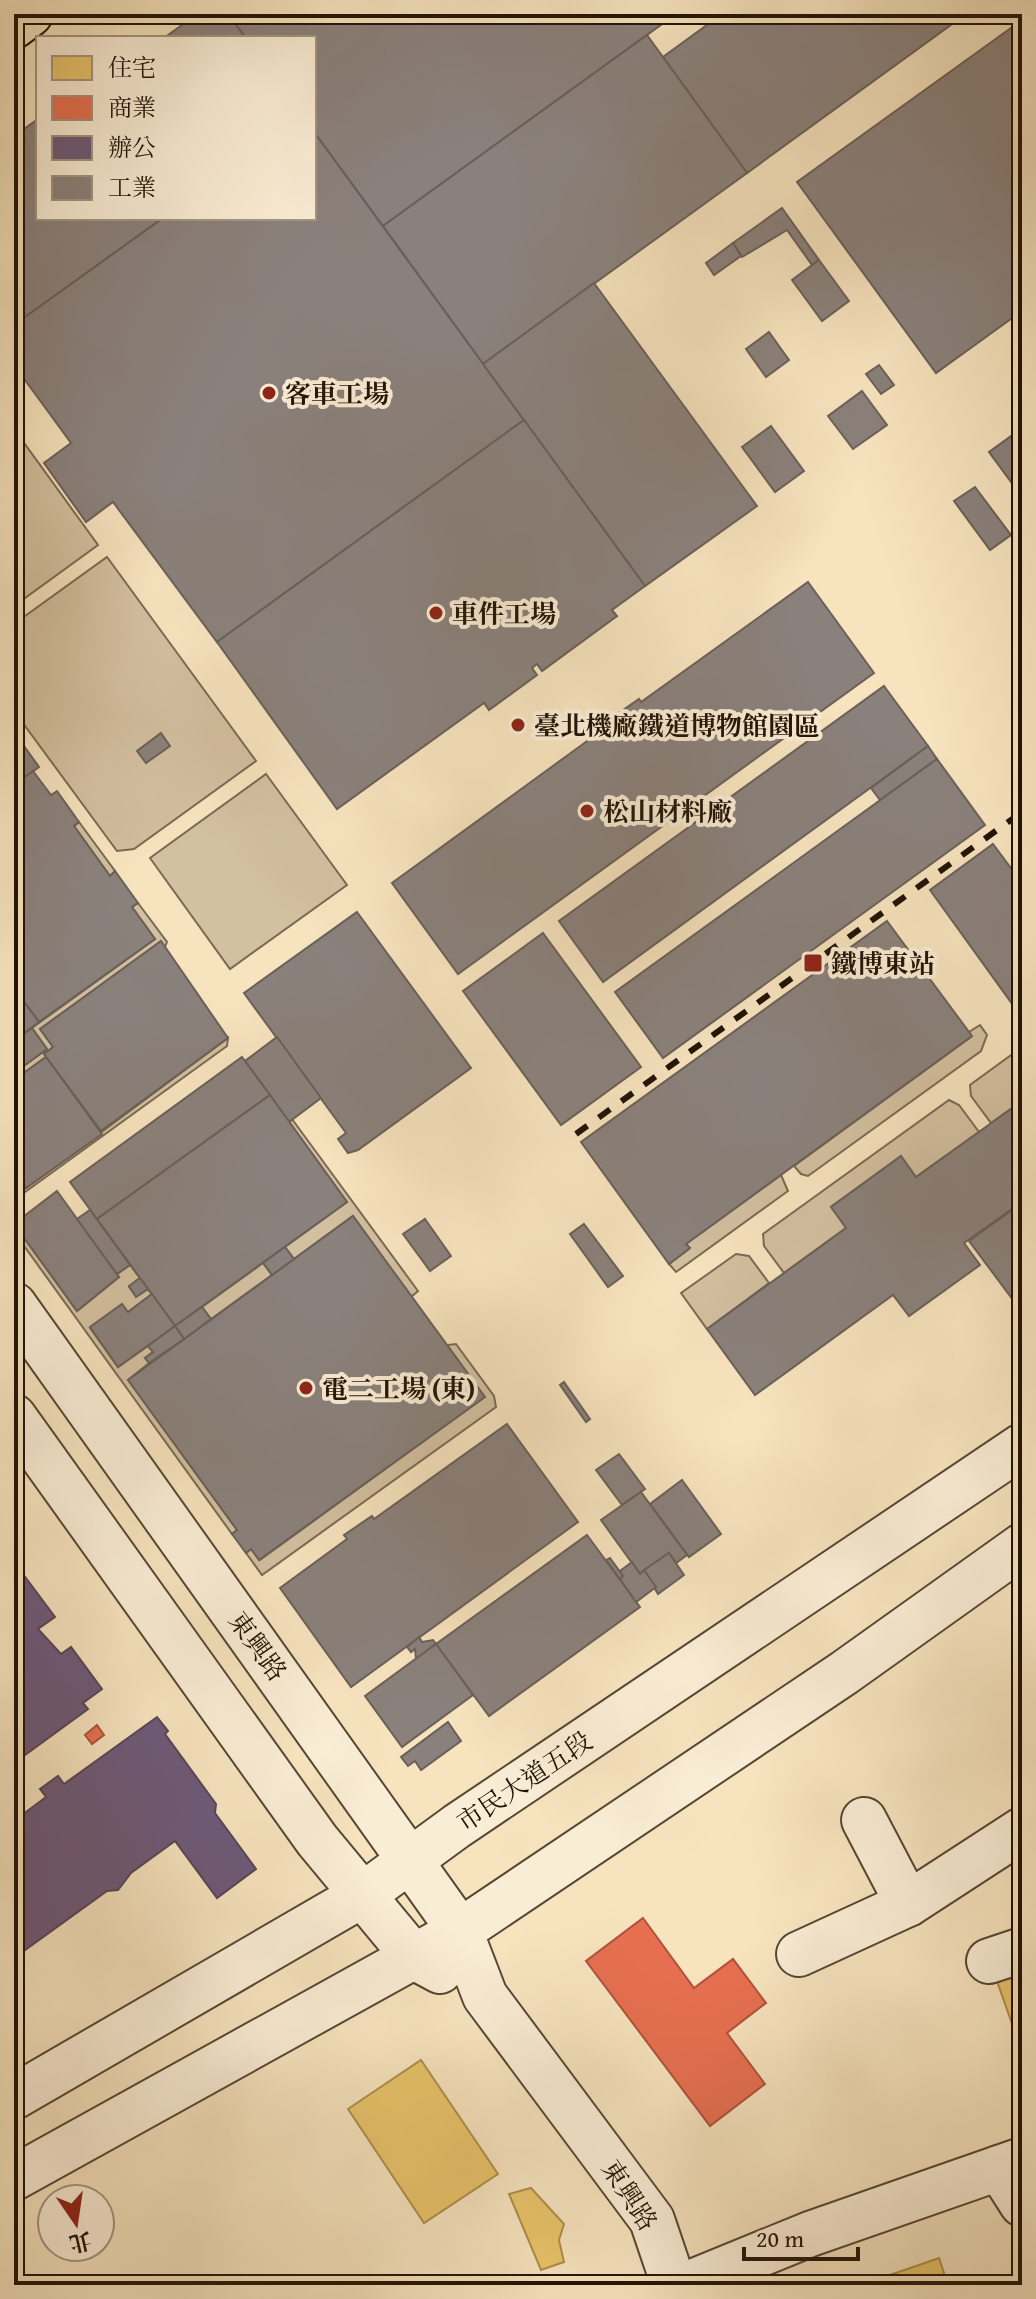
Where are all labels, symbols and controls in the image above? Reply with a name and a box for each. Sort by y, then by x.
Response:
legend [36,36,316,220]
text: 住宅 [108,50,156,85]
text: 商業 [108,90,156,125]
text: 辦公 [108,130,156,165]
text: 工業 [108,170,156,205]
place label: 客車工場 [285,374,389,413]
marker: 客車工場 [260,384,278,402]
place label: 車件工場 [452,594,556,633]
marker: 車件工場 [427,604,445,622]
place label: 臺北機廠鐵道博物館園區 [534,706,820,745]
marker: 臺北機廠鐵道博物館園區 [509,716,527,734]
place label: 松山材料廠 [603,792,733,831]
marker: 松山材料廠 [578,802,596,820]
place label: 鐵博東站 [831,944,935,983]
marker: 鐵博東站 [802,952,824,974]
place label: 電二工場 (東) [322,1369,475,1408]
marker: 電二工場 (東) [297,1379,315,1397]
street label: 東興路 [219,1603,297,1689]
street label: 市民大道五段 [448,1721,600,1841]
street label: 東興路 [592,2152,668,2238]
north arrow [36,2183,116,2263]
scale bar [744,2211,858,2261]
text: 20 m [756,2221,804,2256]
text: 北 [66,2224,95,2261]

